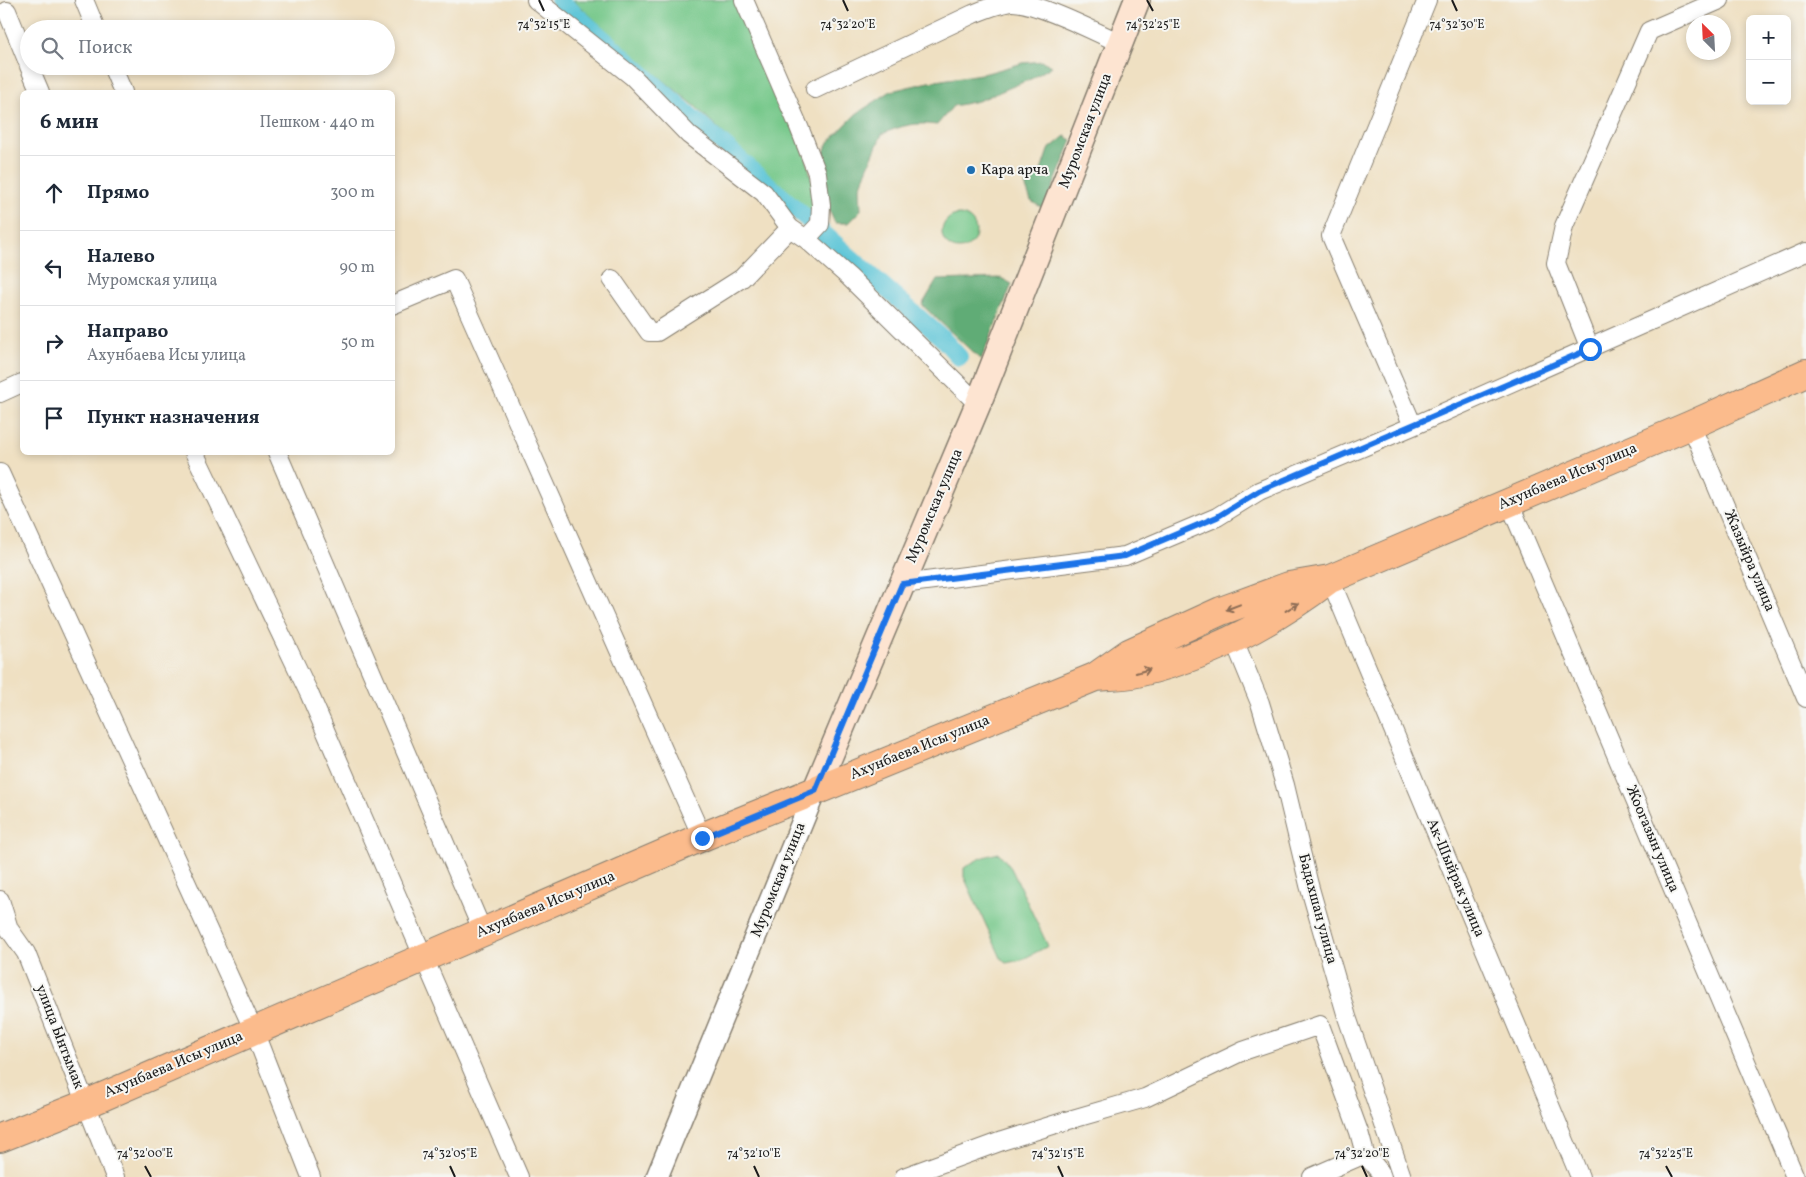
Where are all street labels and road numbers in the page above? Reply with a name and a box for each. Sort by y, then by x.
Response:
street label: Муромская улица [1054,70,1118,192]
street label: Ахунбаева Исы улица [1495,438,1641,516]
street label: Муромская улица [901,446,969,566]
street label: Жазыйра улица [1718,507,1780,615]
street label: Ахунбаева Исы улица [847,710,993,786]
street label: Жоогазын улица [1620,782,1684,896]
street label: Ак-Шыйрак улица [1421,815,1489,941]
street label: Муромская улица [746,819,812,941]
street label: Бадахшан улица [1292,851,1342,967]
street label: Ахунбаева Исы улица [473,866,619,944]
street label: улица Ынтымак [29,982,89,1092]
street label: Ахунбаева Исы улица [101,1026,247,1104]

